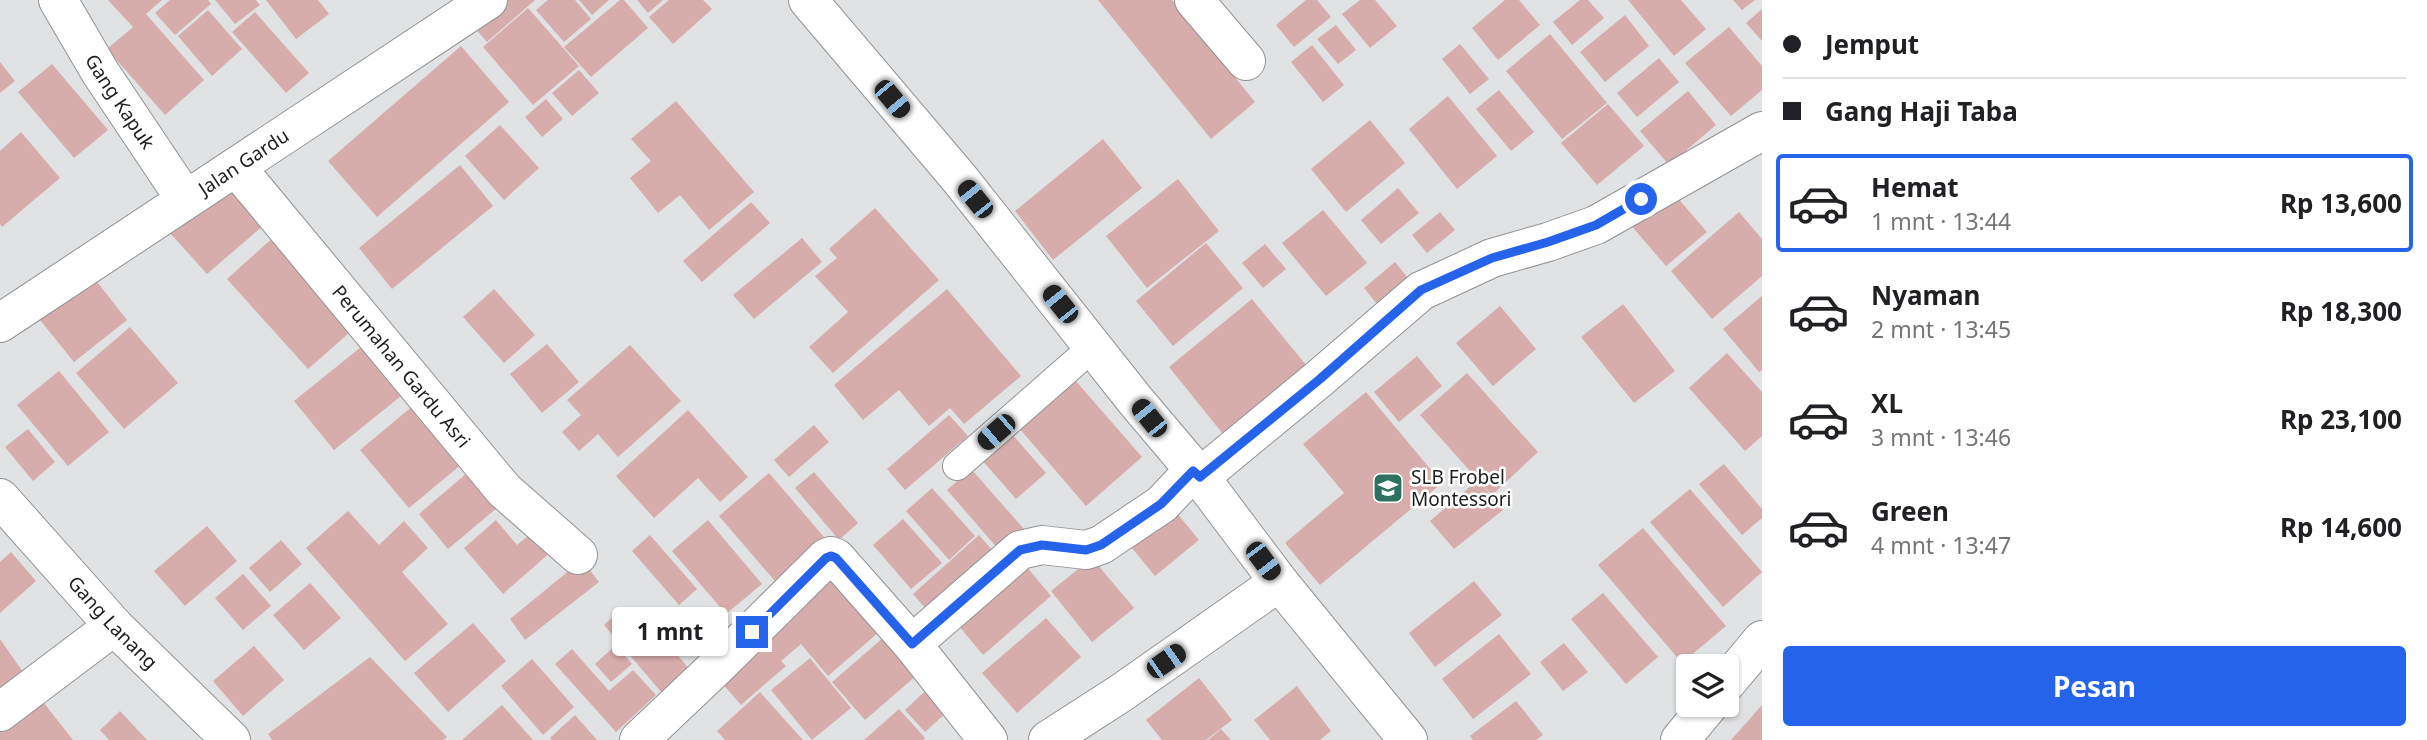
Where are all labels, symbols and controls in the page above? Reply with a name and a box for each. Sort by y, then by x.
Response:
text: Jemput [1825,26,1919,62]
street label: Gang Kapuk [79,49,161,154]
car [871,76,914,122]
text: Gang Haji Taba [1825,93,2018,129]
street label: Jalan Gardu [191,122,294,202]
text: Hemat [1871,169,1959,205]
icon: car [1787,172,1850,235]
car [954,176,997,222]
route start [1625,183,1657,215]
text: Rp 13,600 [2280,185,2402,221]
text: 1 mnt · 13:44 [1871,205,2011,237]
text: Nyaman [1871,277,1980,313]
street label: Perumahan Gardu Asri [326,280,476,453]
icon: car [1787,280,1850,343]
car [1039,281,1082,327]
text: Rp 18,300 [2280,293,2402,329]
text: 2 mnt · 13:45 [1871,313,2011,345]
text: XL [1871,385,1903,421]
icon: car [1787,388,1850,451]
car [1128,395,1171,441]
text: Rp 23,100 [2280,401,2402,437]
car [974,410,1019,454]
text: 3 mnt · 13:46 [1871,421,2011,453]
place label: SLB Frobel Montessori [1411,464,1512,512]
school or university icon: SLB Frobel Montessori [1371,471,1405,505]
text: Green [1871,493,1949,529]
icon: car [1787,496,1850,559]
text: Rp 14,600 [2280,509,2402,545]
text: 4 mnt · 13:47 [1871,529,2011,561]
car [1242,538,1285,584]
street label: Gang Lanang [62,570,163,675]
callout: 1 mnt [612,608,728,656]
text: 1 mnt [637,615,703,647]
route end [736,616,768,648]
car [1143,640,1190,682]
button: Pesan [1783,646,2406,726]
map controls [1676,654,1739,717]
button: layers [1676,654,1739,717]

